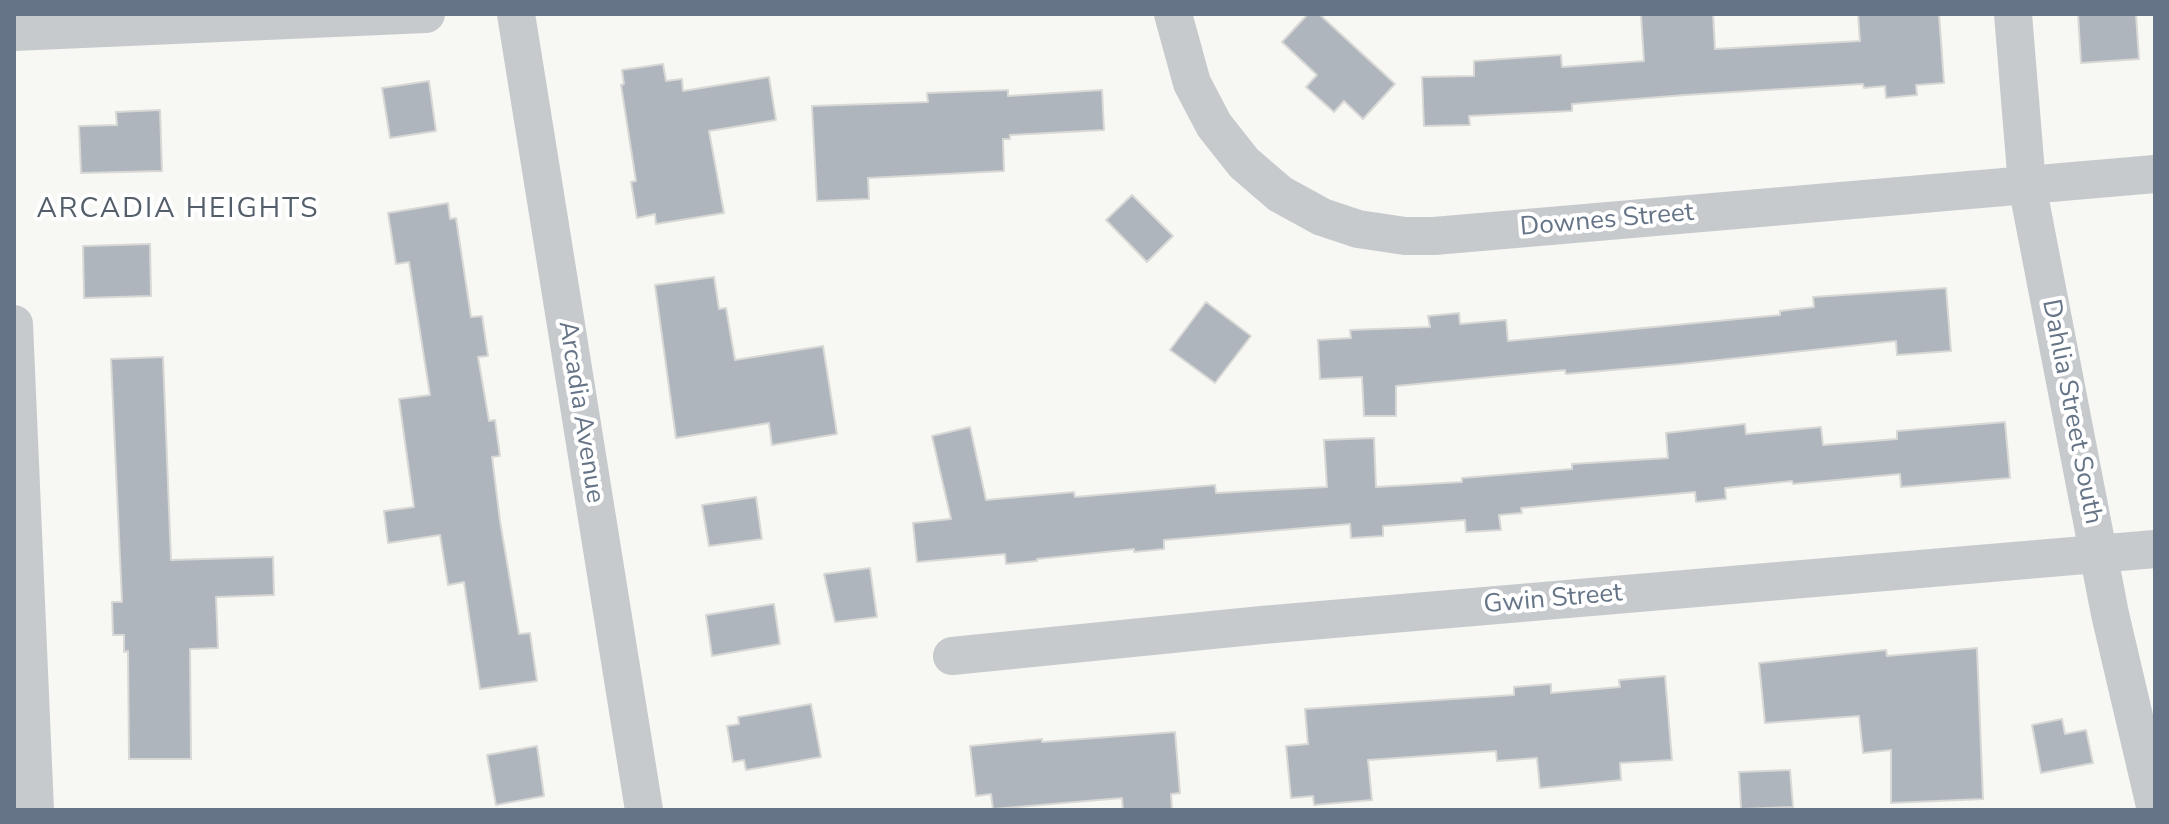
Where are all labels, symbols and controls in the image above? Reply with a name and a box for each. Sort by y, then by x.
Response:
district label: ARCADIA HEIGHTS [36,193,320,227]
street label: Downes Street [1519,198,1695,244]
street label: Dahlia Street South [2034,297,2108,527]
street label: Arcadia Avenue [550,319,610,505]
street label: Gwin Street [1482,578,1624,622]

